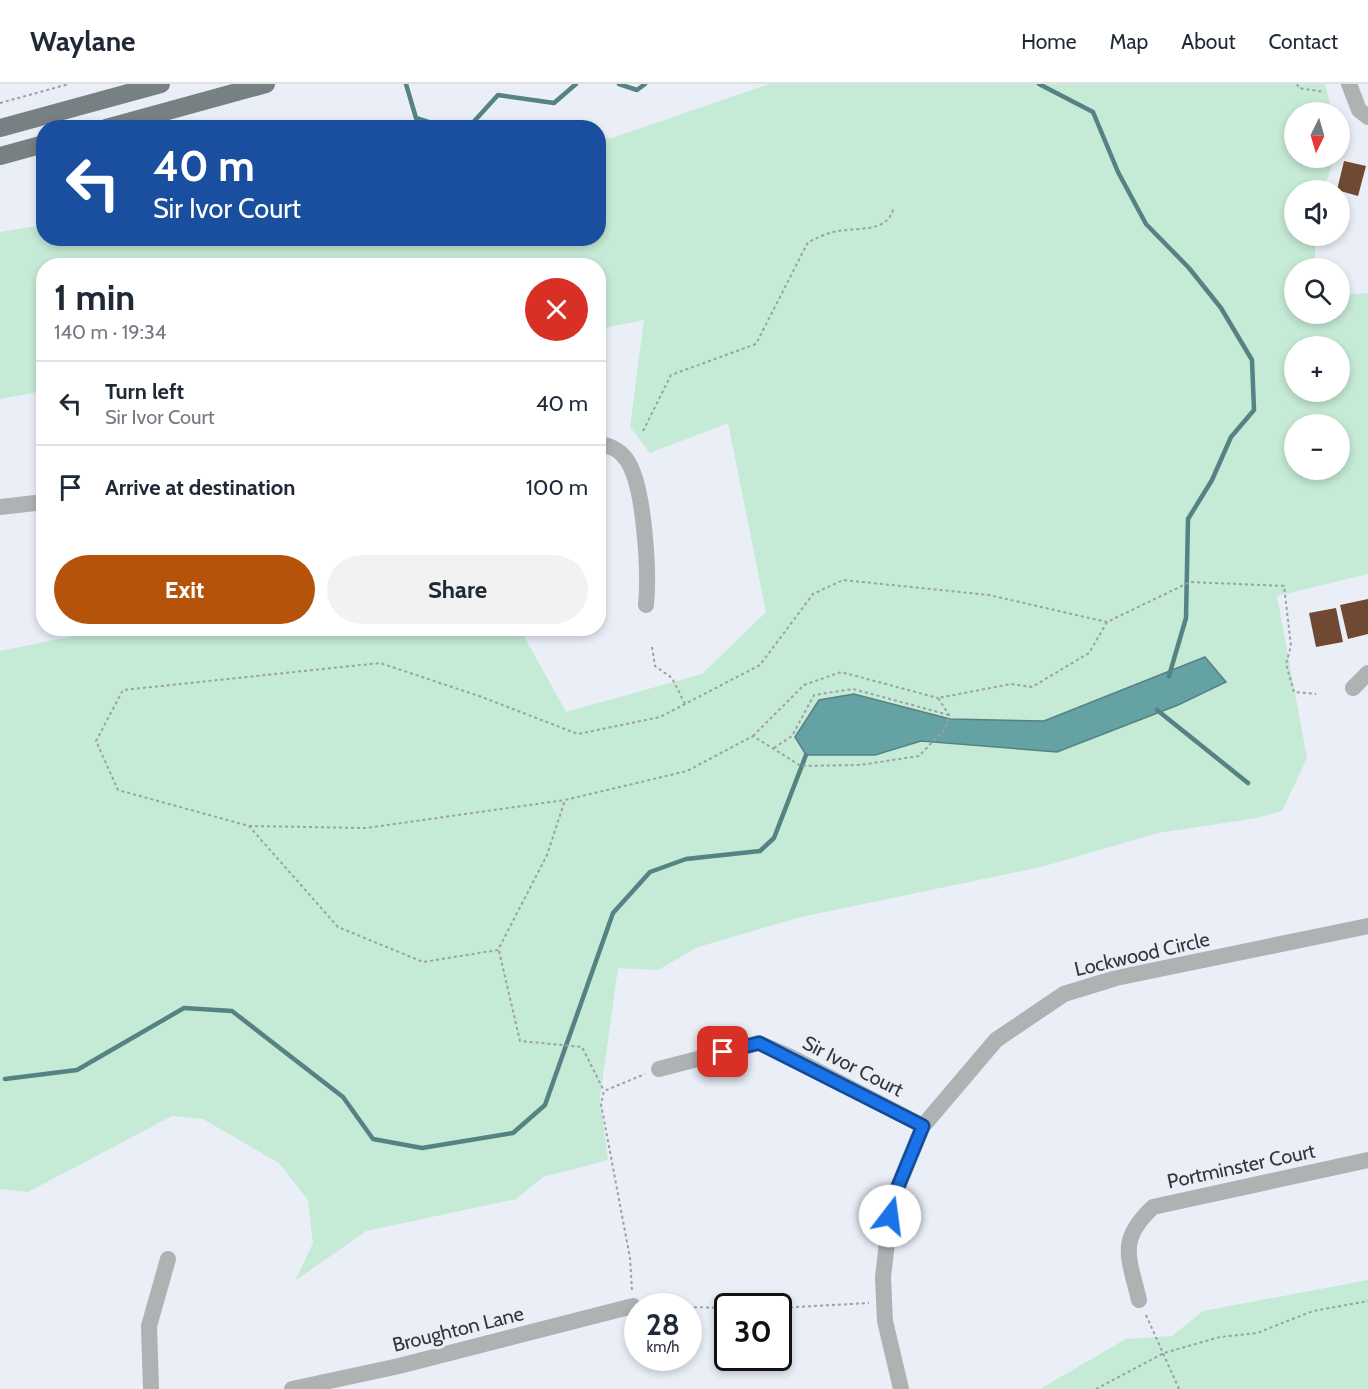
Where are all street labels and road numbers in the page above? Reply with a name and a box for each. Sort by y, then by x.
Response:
street label: Lockwood Circle [1072,927,1212,981]
street label: Sir Ivor Court [799,1030,908,1102]
street label: Portminster Court [1165,1139,1317,1193]
street label: Broughton Lane [390,1301,526,1357]

